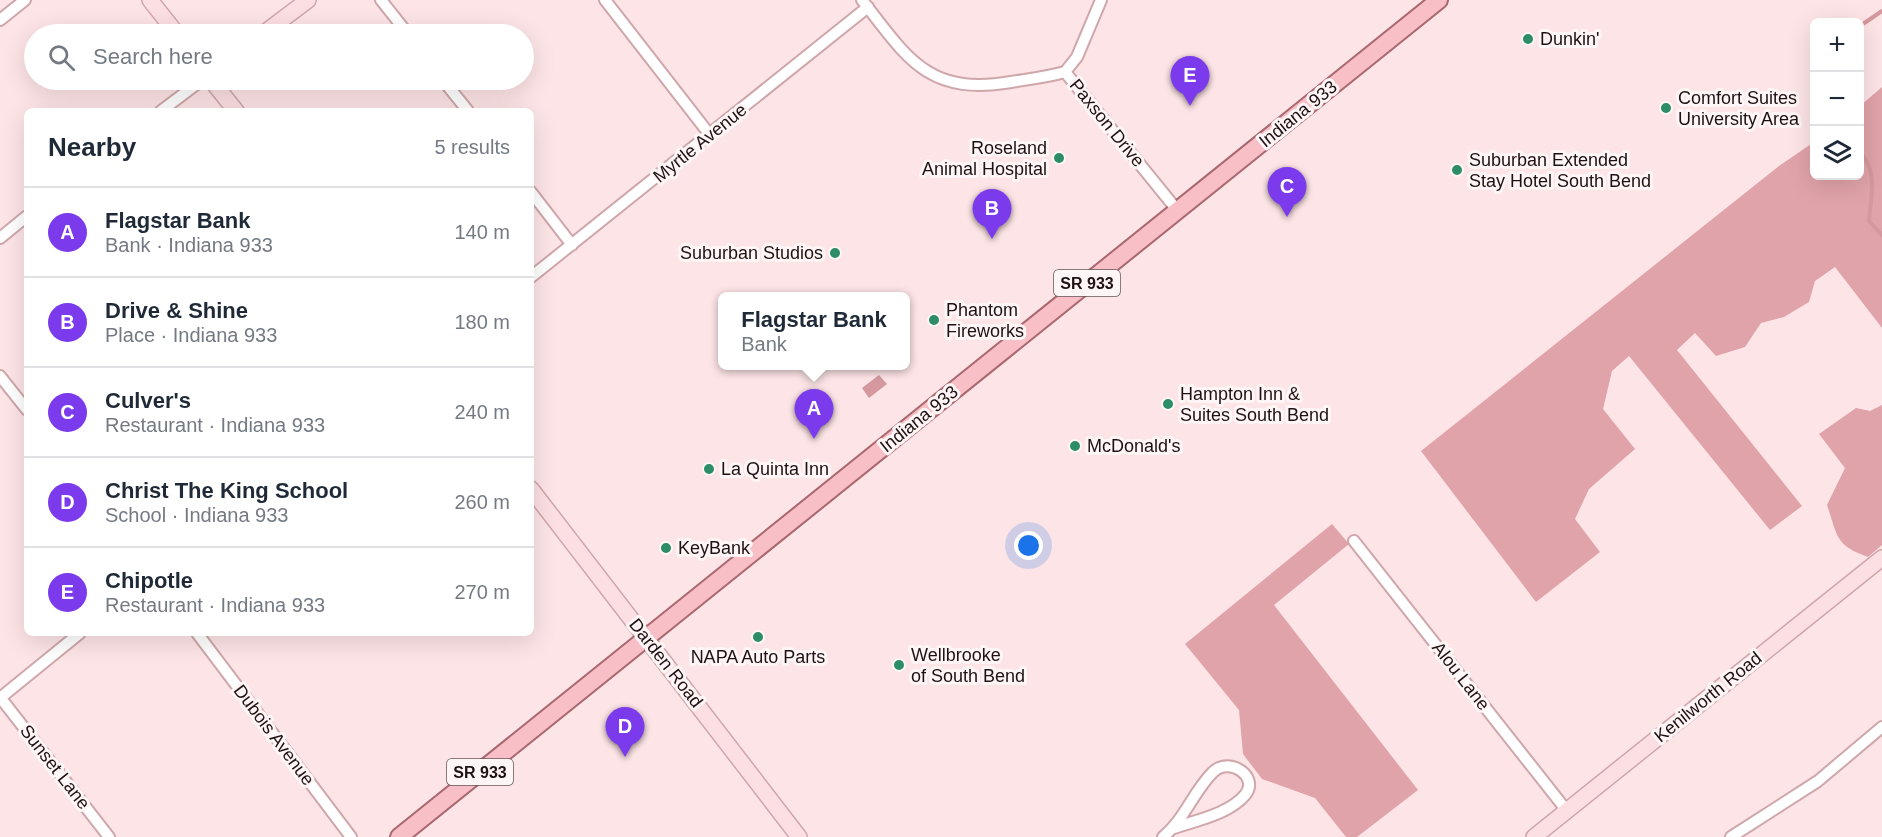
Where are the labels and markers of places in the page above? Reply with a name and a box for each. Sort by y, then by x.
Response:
place label: Dunkin' [1540,29,1599,49]
marker: Dunkin' [1521,32,1535,46]
pin: E [1170,57,1210,106]
place label: Comfort Suites University Area [1678,88,1800,129]
marker: Comfort Suites University Area [1659,101,1673,115]
place label: Roseland Animal Hospital [922,138,1047,179]
place label: Suburban Extended Stay Hotel South Bend [1469,150,1651,191]
marker: Roseland Animal Hospital [1052,151,1066,165]
marker: Suburban Extended Stay Hotel South Bend [1450,163,1464,177]
pin: C [1268,168,1306,217]
pin: B [972,190,1012,239]
place label: Suburban Studios [680,243,823,263]
marker: Suburban Studios [828,246,842,260]
place label: Phantom Fireworks [946,300,1024,341]
marker: Phantom Fireworks [927,313,941,327]
place label: Hampton Inn & Suites South Bend [1180,384,1329,425]
pin: A [794,390,834,439]
marker: Hampton Inn & Suites South Bend [1161,397,1175,411]
place label: McDonald's [1087,436,1180,456]
marker: McDonald's [1068,439,1082,453]
place label: La Quinta Inn [721,459,829,479]
marker: La Quinta Inn [702,462,716,476]
place label: KeyBank [678,538,751,558]
marker: KeyBank [659,541,673,555]
marker: NAPA Auto Parts [751,630,765,644]
place label: Wellbrooke of South Bend [911,645,1025,686]
place label: NAPA Auto Parts [691,647,825,667]
marker: Wellbrooke of South Bend [892,658,906,672]
pin: D [606,708,644,757]

